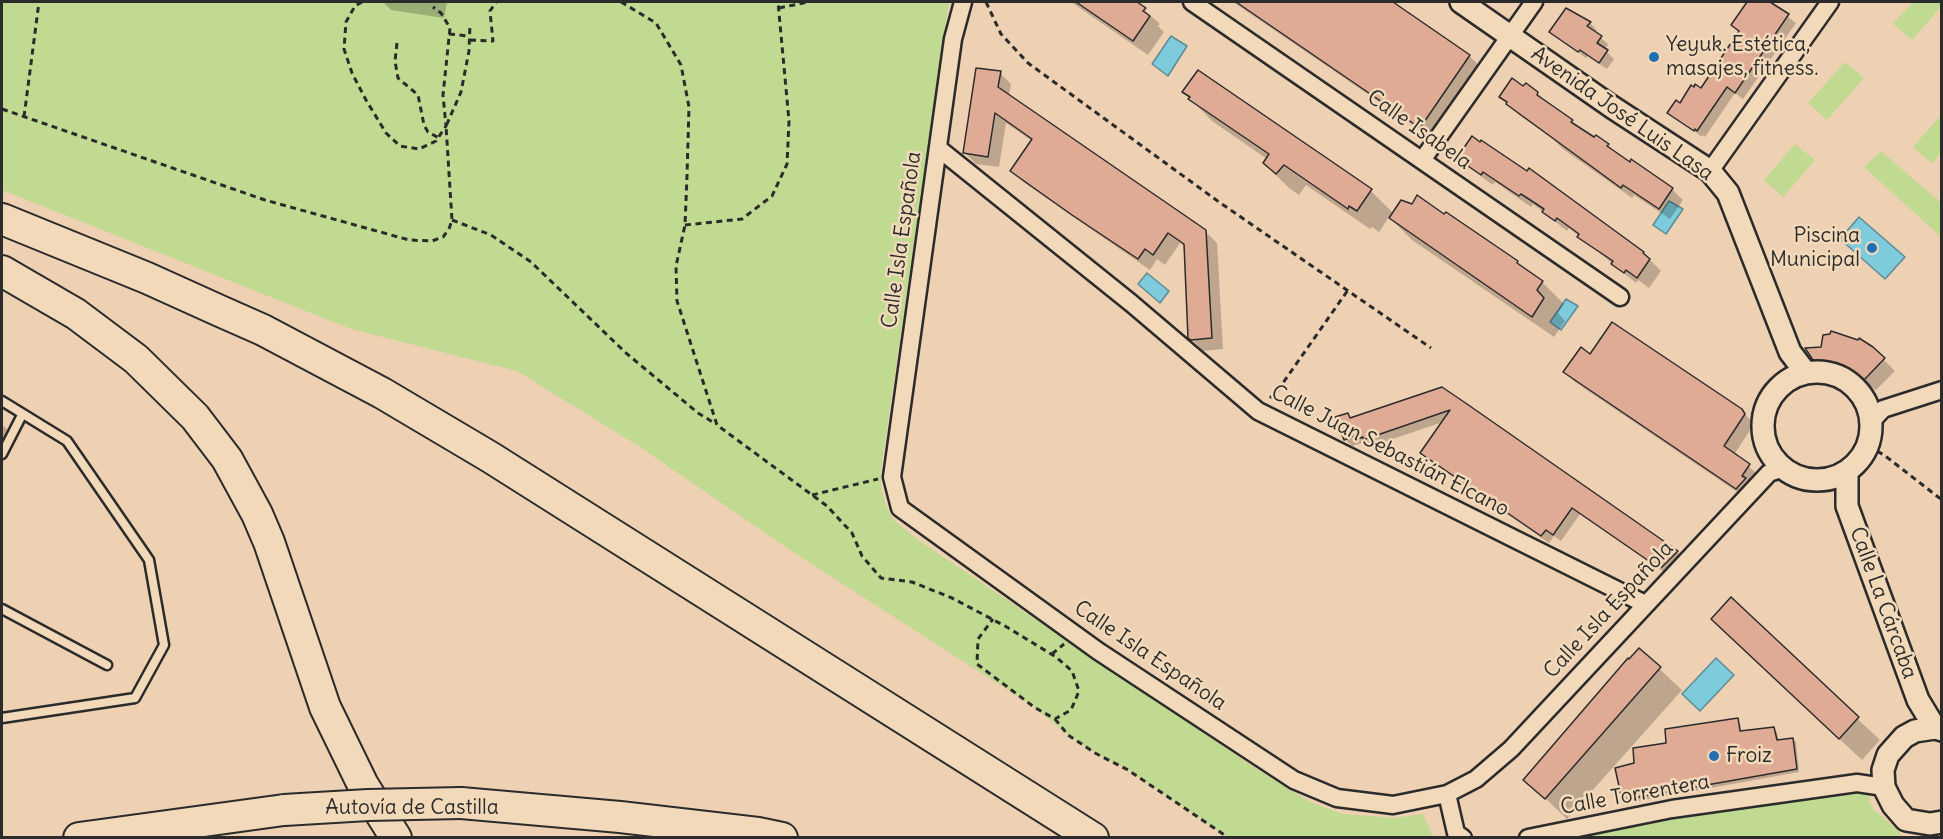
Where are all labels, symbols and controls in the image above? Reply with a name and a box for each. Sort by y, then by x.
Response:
place label: Yeyuk. Estética, masajes, fitness. [1666,32,1819,82]
street label: Avenida José Luis Lasa [1526,41,1718,187]
marker: Yeyuk. Estética, masajes, fitness. [1647,50,1661,64]
street label: Calle Isabela [1362,85,1476,175]
street label: Calle Isla Española [877,150,927,330]
place label: Piscina Municipal [1770,223,1860,273]
marker: Piscina Municipal [1865,241,1879,255]
street label: Calle Juan Sebastián Elcano [1267,380,1513,522]
street label: Calle La Cárcaba [1844,524,1922,682]
street label: Calle Isla Española [1539,536,1679,684]
street label: Calle Isla Española [1069,596,1231,716]
place label: Froiz [1726,743,1772,769]
marker: Froiz [1707,749,1721,763]
street label: Calle Torrentera [1558,769,1712,821]
street label: Autovía de Castilla [325,795,499,821]

